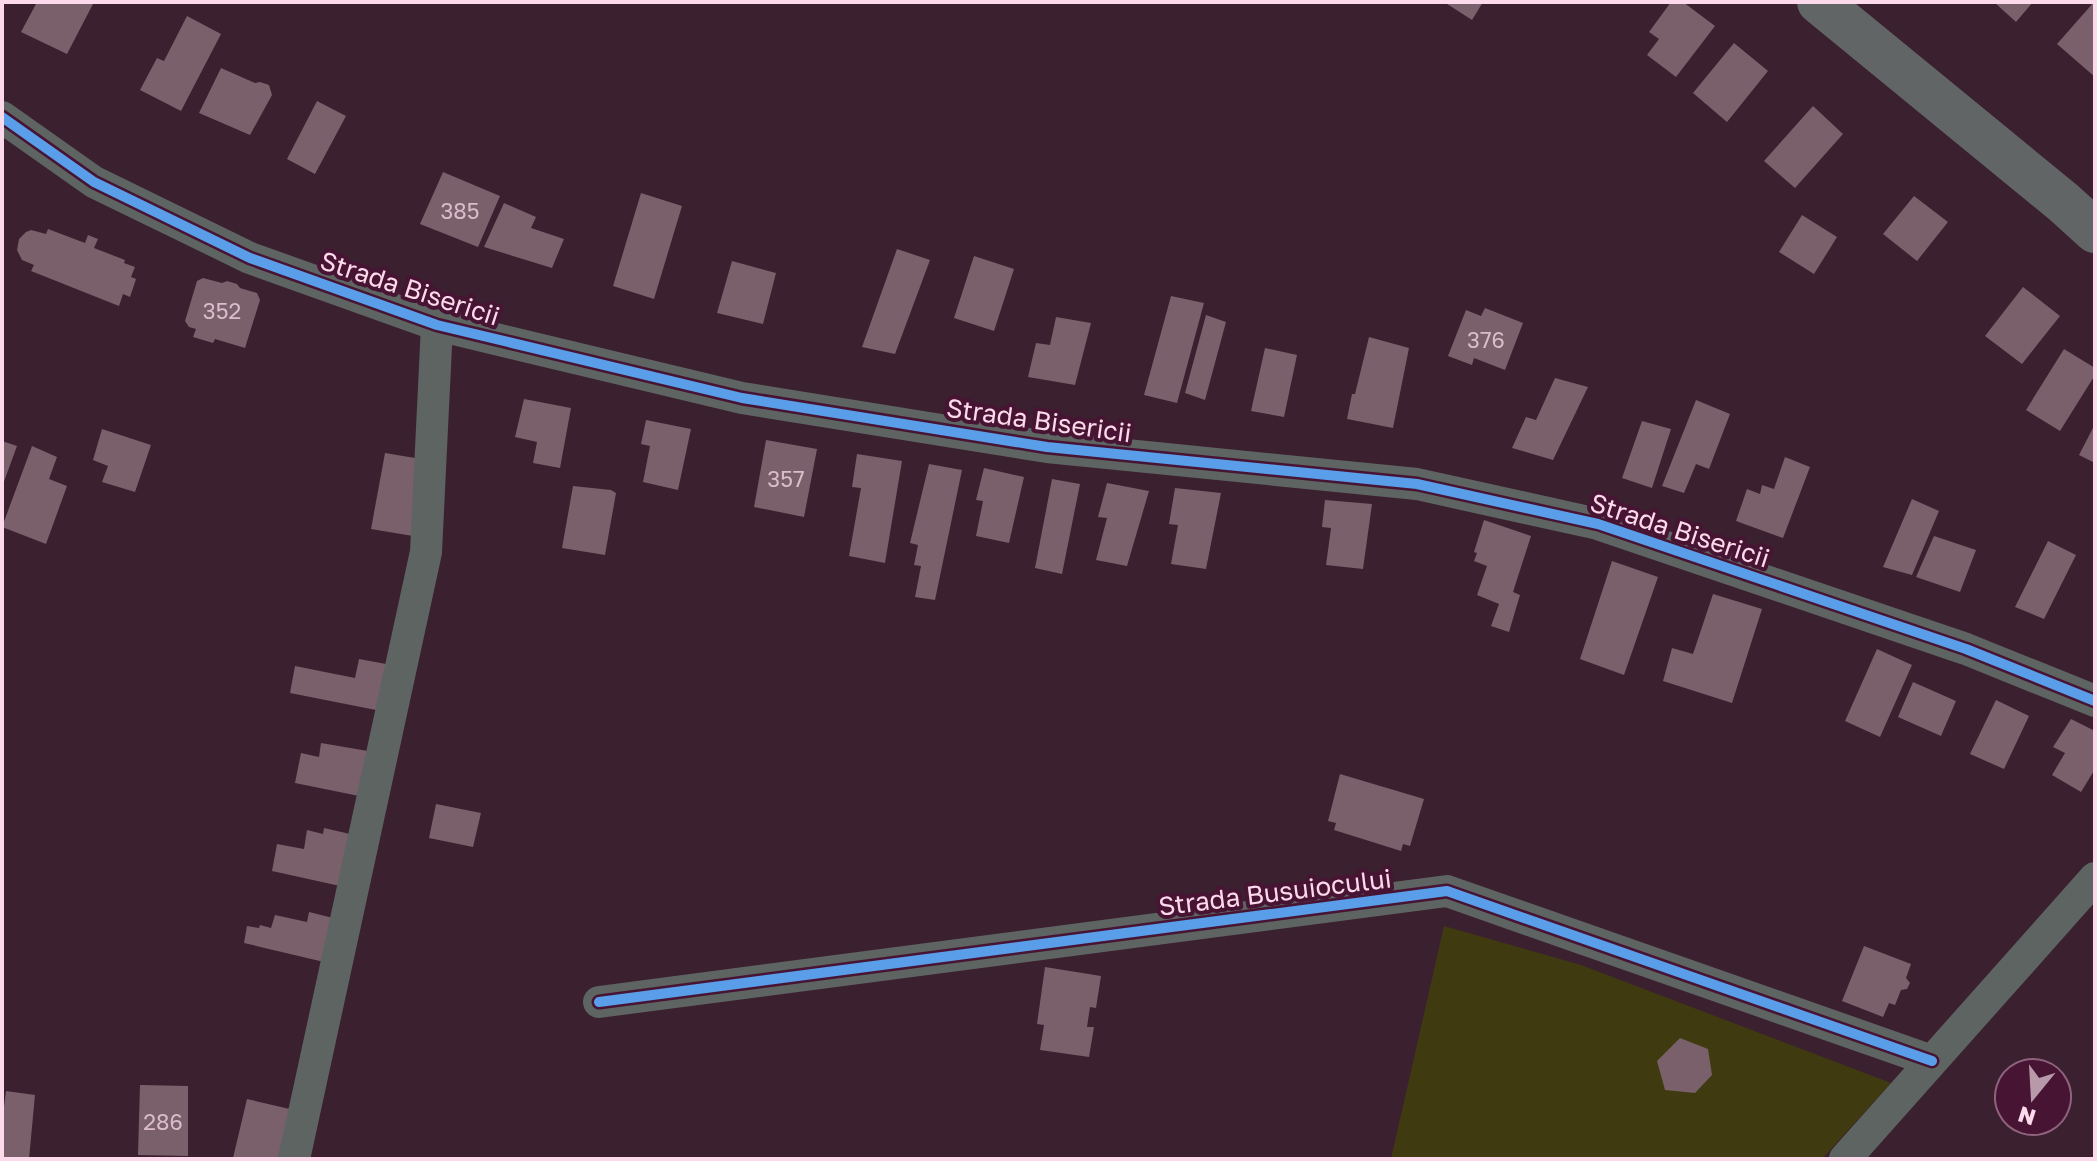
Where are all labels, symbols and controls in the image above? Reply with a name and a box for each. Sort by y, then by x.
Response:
house number: 385 [440,197,480,224]
street label: Strada Bisericii [316,244,504,332]
house number: 352 [203,297,241,324]
house number: 376 [1467,326,1505,353]
street label: Strada Bisericii [944,392,1134,448]
house number: 357 [767,465,805,492]
street label: Strada Bisericii [1586,486,1774,574]
street label: Strada Busuiocului [1157,862,1393,922]
north arrow [1993,1057,2073,1137]
text: N [2015,1101,2039,1132]
house number: 286 [143,1108,183,1135]

